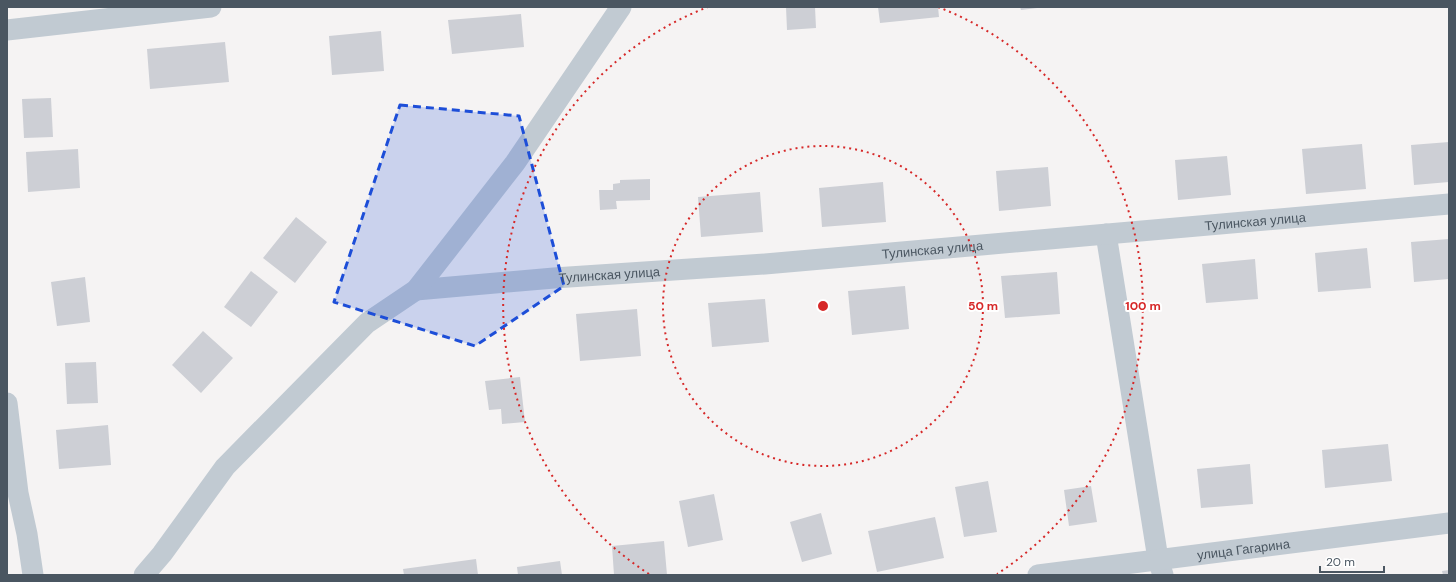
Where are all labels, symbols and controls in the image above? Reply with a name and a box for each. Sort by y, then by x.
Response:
street label: Тулинская улица [1204,209,1307,234]
street label: Тулинская улица [881,237,984,263]
street label: Тулинская улица [558,263,661,287]
text: 50 m [968,298,998,314]
text: 100 m [1125,298,1161,314]
centre of rings [816,299,830,313]
street label: улица Гагарина [1196,535,1292,564]
scale bar [1320,548,1384,574]
text: 20 m [1326,554,1355,570]

